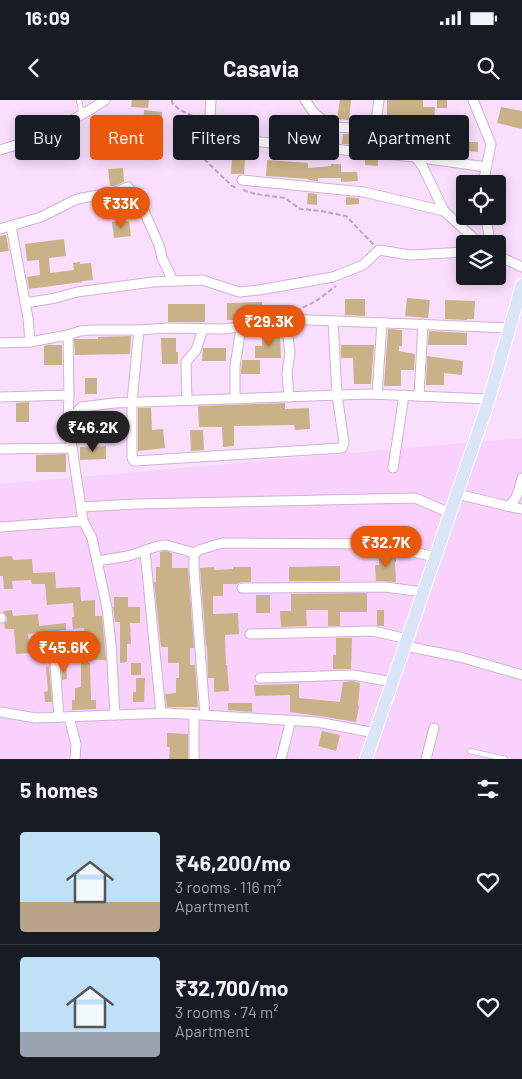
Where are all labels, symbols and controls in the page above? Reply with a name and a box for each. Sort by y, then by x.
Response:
text: 16:09 [25,6,70,29]
icon: back [20,54,48,82]
icon: search [474,54,502,82]
text: Casavia [223,55,299,81]
chip: Buy [15,115,80,160]
chip: Rent [90,115,163,160]
chip: Filters [173,115,259,160]
chip: New [269,115,339,160]
chip: Apartment [349,115,469,160]
map controls [456,175,506,285]
button: locate [456,175,506,225]
pin: ₹33K [91,186,151,229]
text: ₹33K [103,193,139,212]
button: layers [456,235,506,285]
pin: ₹29.3K [228,304,310,347]
text: ₹29.3K [244,311,294,330]
pin: ₹46.2K [52,410,134,453]
text: ₹46.2K [68,417,118,436]
pin: ₹32.7K [345,526,427,568]
text: ₹32.7K [361,532,411,551]
pin: ₹45.6K [23,630,105,673]
text: ₹45.6K [39,637,89,656]
icon: filters [474,775,502,803]
text: 5 homes [20,777,98,802]
text: ₹46,200/mo [175,850,291,875]
icon: home [60,852,120,912]
icon: heart [474,868,502,896]
text: 3 rooms · 116 m² [175,877,281,896]
text: Apartment [175,896,250,915]
text: ₹32,700/mo [175,975,289,1000]
icon: home [60,977,120,1037]
icon: heart [474,993,502,1021]
text: 3 rooms · 74 m² [175,1002,278,1021]
text: Apartment [175,1021,250,1040]

